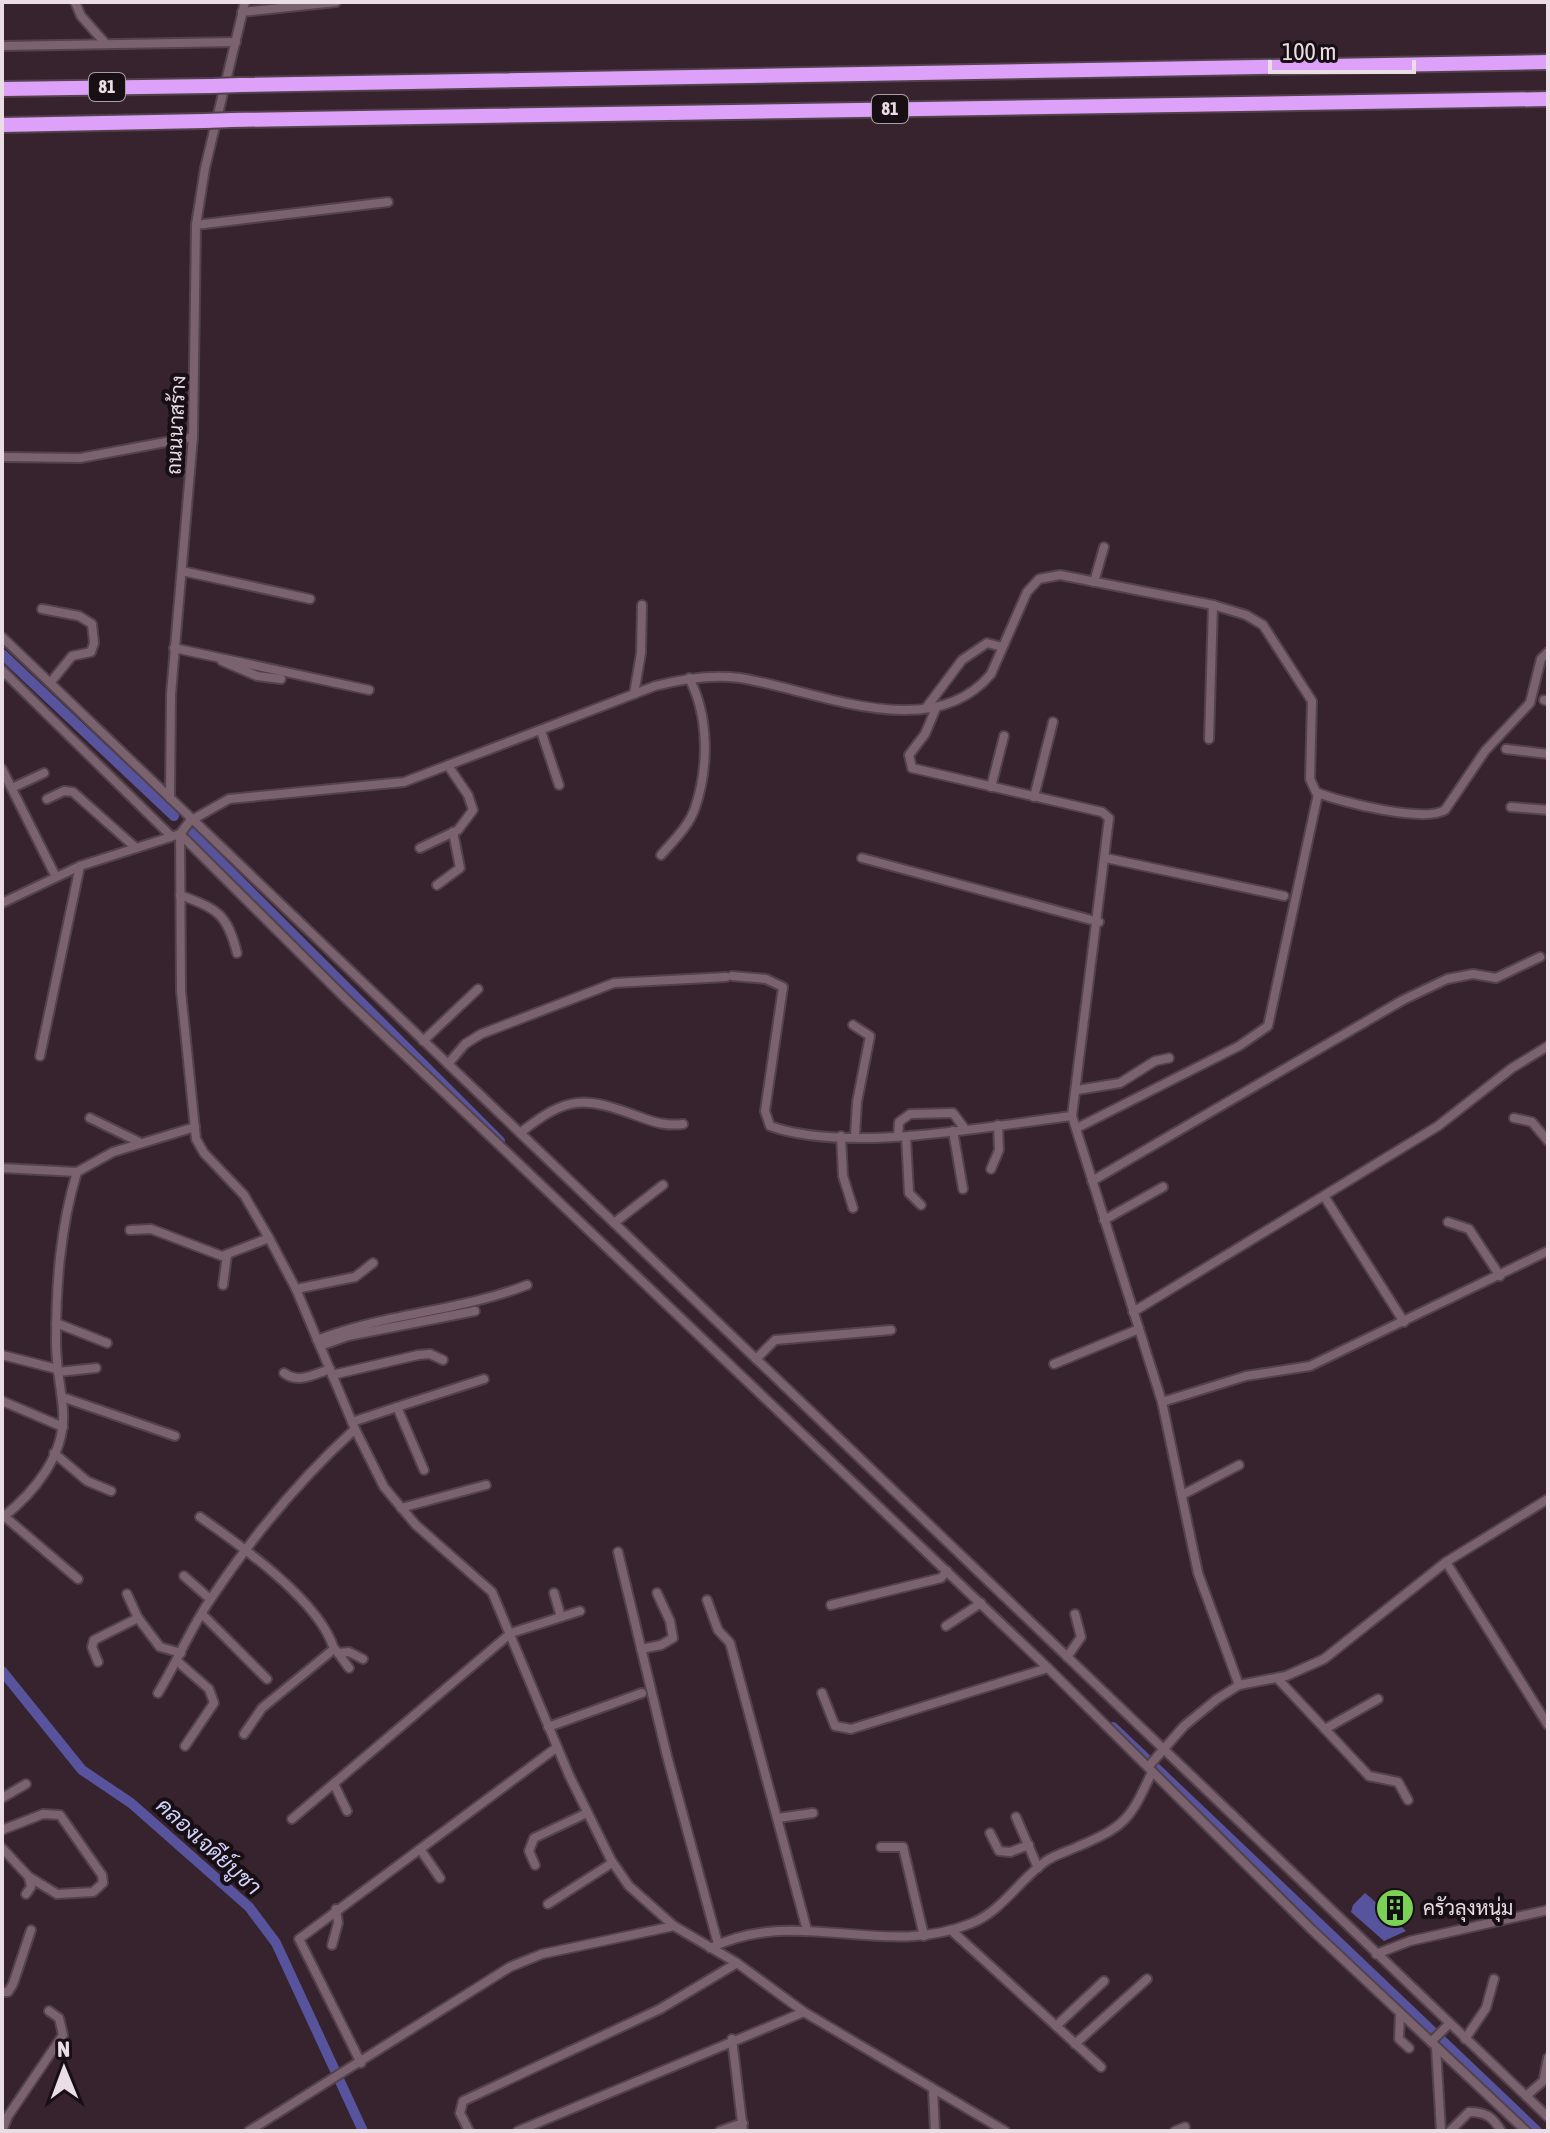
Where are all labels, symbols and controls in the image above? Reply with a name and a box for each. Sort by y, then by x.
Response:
scale bar [1270,24,1414,74]
text: 100 m [1282,38,1336,65]
road number: 81 [89,73,125,101]
road number: 81 [872,95,908,123]
street label: ถนนนาสร้าง [161,375,190,475]
water label: คลองเจดีย์บูชา [149,1792,267,1902]
building icon: ครัวลุงหนุ่ม [1374,1887,1416,1929]
place label: ครัวลุงหนุ่ม [1423,1896,1513,1922]
north arrow [24,2029,104,2109]
text: N [57,2036,70,2062]

